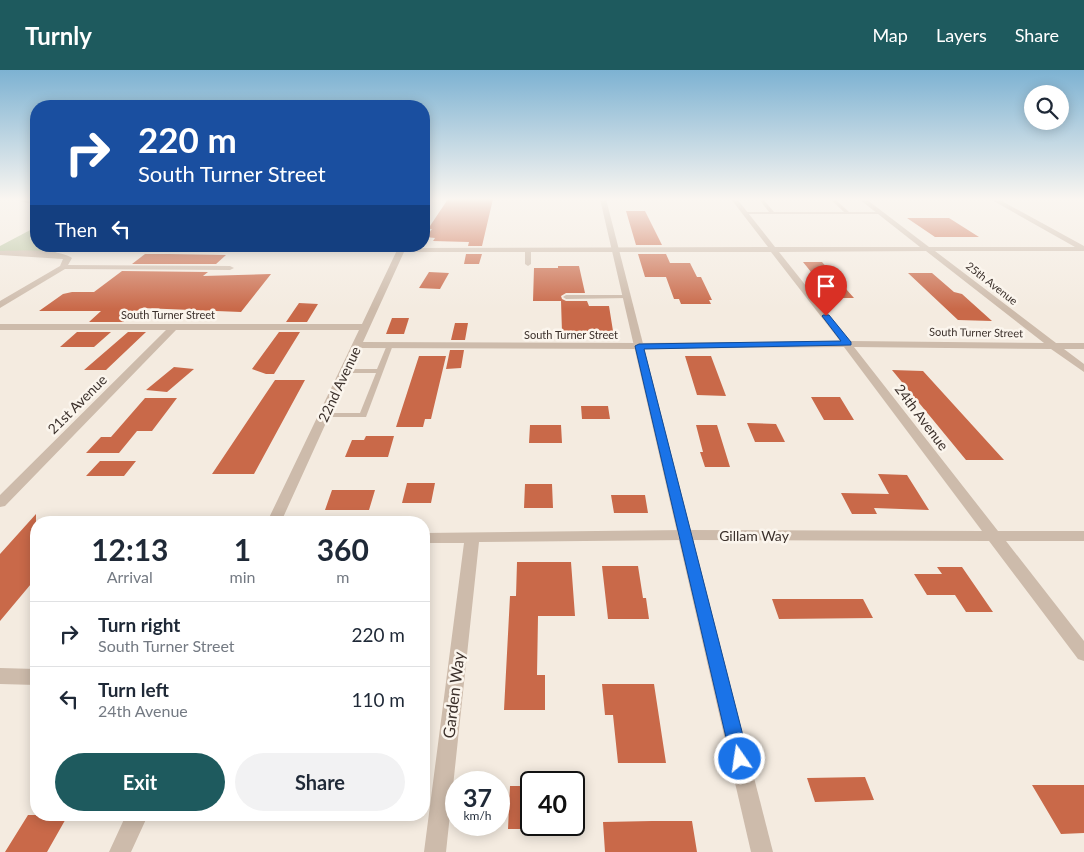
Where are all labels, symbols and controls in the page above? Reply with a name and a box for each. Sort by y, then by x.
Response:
text: Turnly [25,21,92,50]
text: Map [872,24,908,46]
text: Layers [936,24,987,46]
text: Share [1015,24,1059,46]
map controls [1024,85,1069,130]
button: search [1024,85,1069,130]
text: 220 m [138,118,237,160]
icon: right [55,120,120,185]
text: South Turner Street [138,160,326,187]
icon: left [107,215,135,243]
text: Then [55,218,97,241]
street label: 25th Avenue [964,259,1020,307]
pin [805,265,847,316]
icon: arrive [812,272,840,300]
street label: South Turner Street [121,308,215,321]
street label: South Turner Street [929,325,1023,339]
street label: South Turner Street [524,328,618,341]
street label: 22nd Avenue [314,344,364,424]
street label: 21st Avenue [44,371,110,437]
street label: 24th Avenue [892,381,952,453]
street label: Gillam Way [719,527,790,544]
text: 12:13 [91,531,168,567]
text: 1 [234,531,251,567]
text: 360 [317,531,369,567]
text: Arrival [107,567,153,586]
text: min [230,567,256,586]
text: m [336,567,349,586]
text: Turn right [98,613,180,636]
icon: right [55,620,83,648]
text: 220 m [351,623,405,646]
text: South Turner Street [98,636,235,655]
street label: Garden Way [438,650,468,739]
text: Turn left [98,678,169,701]
icon: left [55,685,83,713]
text: 110 m [351,688,405,711]
text: 24th Avenue [98,701,188,720]
position arrow [713,732,765,784]
button: Exit [55,753,225,811]
button: Share [235,753,405,811]
speed limit sign: 40 [520,771,585,836]
text: 37 [463,782,492,812]
text: km/h [463,808,492,823]

